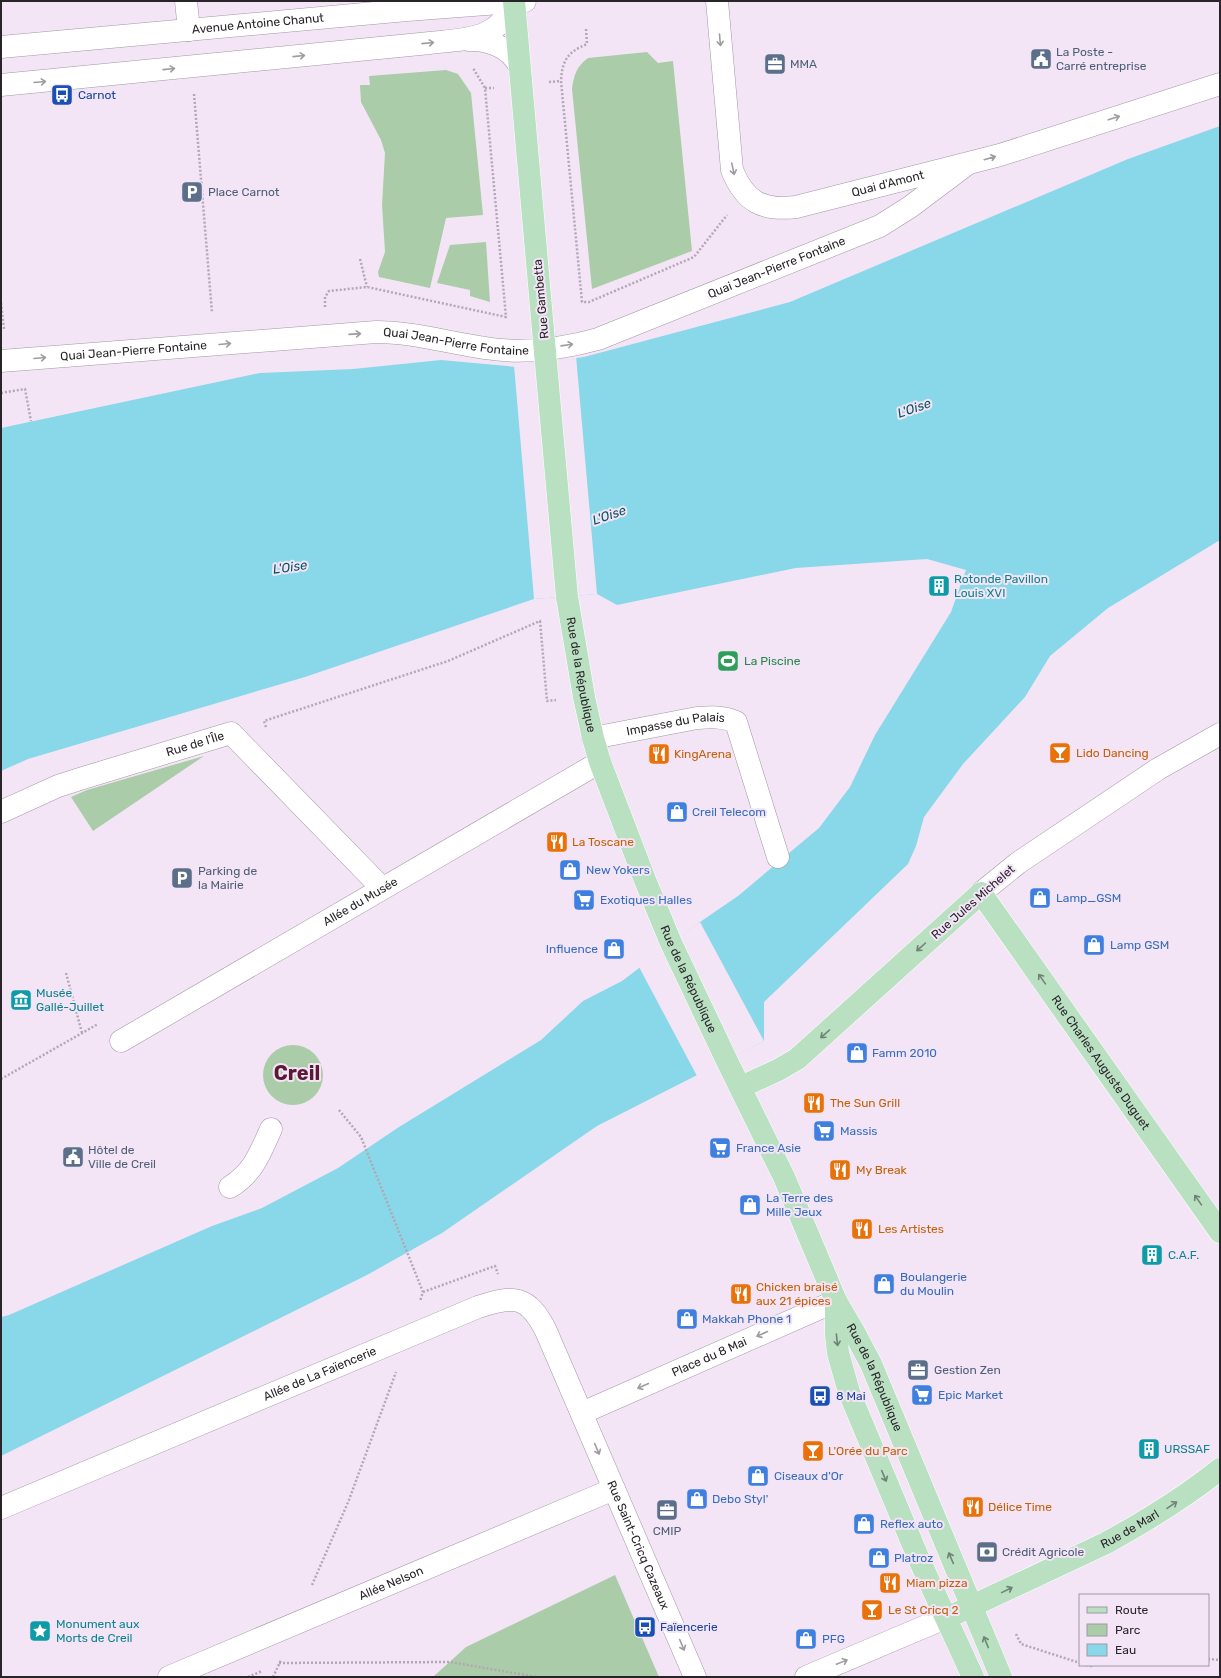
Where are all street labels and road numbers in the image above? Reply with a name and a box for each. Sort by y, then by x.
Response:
street label: Avenue Antoine Chanut [191,11,325,37]
street label: Quai d'Amont [850,168,926,200]
street label: Quai Jean-Pierre Fontaine [706,233,848,301]
street label: Rue Gambetta [531,259,551,339]
street label: Quai Jean-Pierre Fontaine [383,325,529,358]
street label: Quai Jean-Pierre Fontaine [60,338,208,363]
street label: Rue de la République [564,616,599,734]
street label: Impasse du Palais [625,710,726,738]
street label: Rue de l'Île [164,728,226,759]
street label: Rue Jules Michelet [929,862,1018,942]
street label: Allée du Musée [321,874,400,929]
street label: Rue de la République [658,923,720,1035]
street label: Rue Charles Auguste Duguet [1048,993,1153,1133]
street label: Rue de la République [844,1321,905,1434]
street label: Place du 8 Mai [670,1334,749,1380]
street label: Allée de La Faïencerie [261,1344,379,1404]
street label: Rue Saint-Cricq Cazeaux [604,1478,672,1612]
street label: Rue de Marl [1098,1507,1162,1552]
street label: Allée Nelson [357,1563,425,1603]

